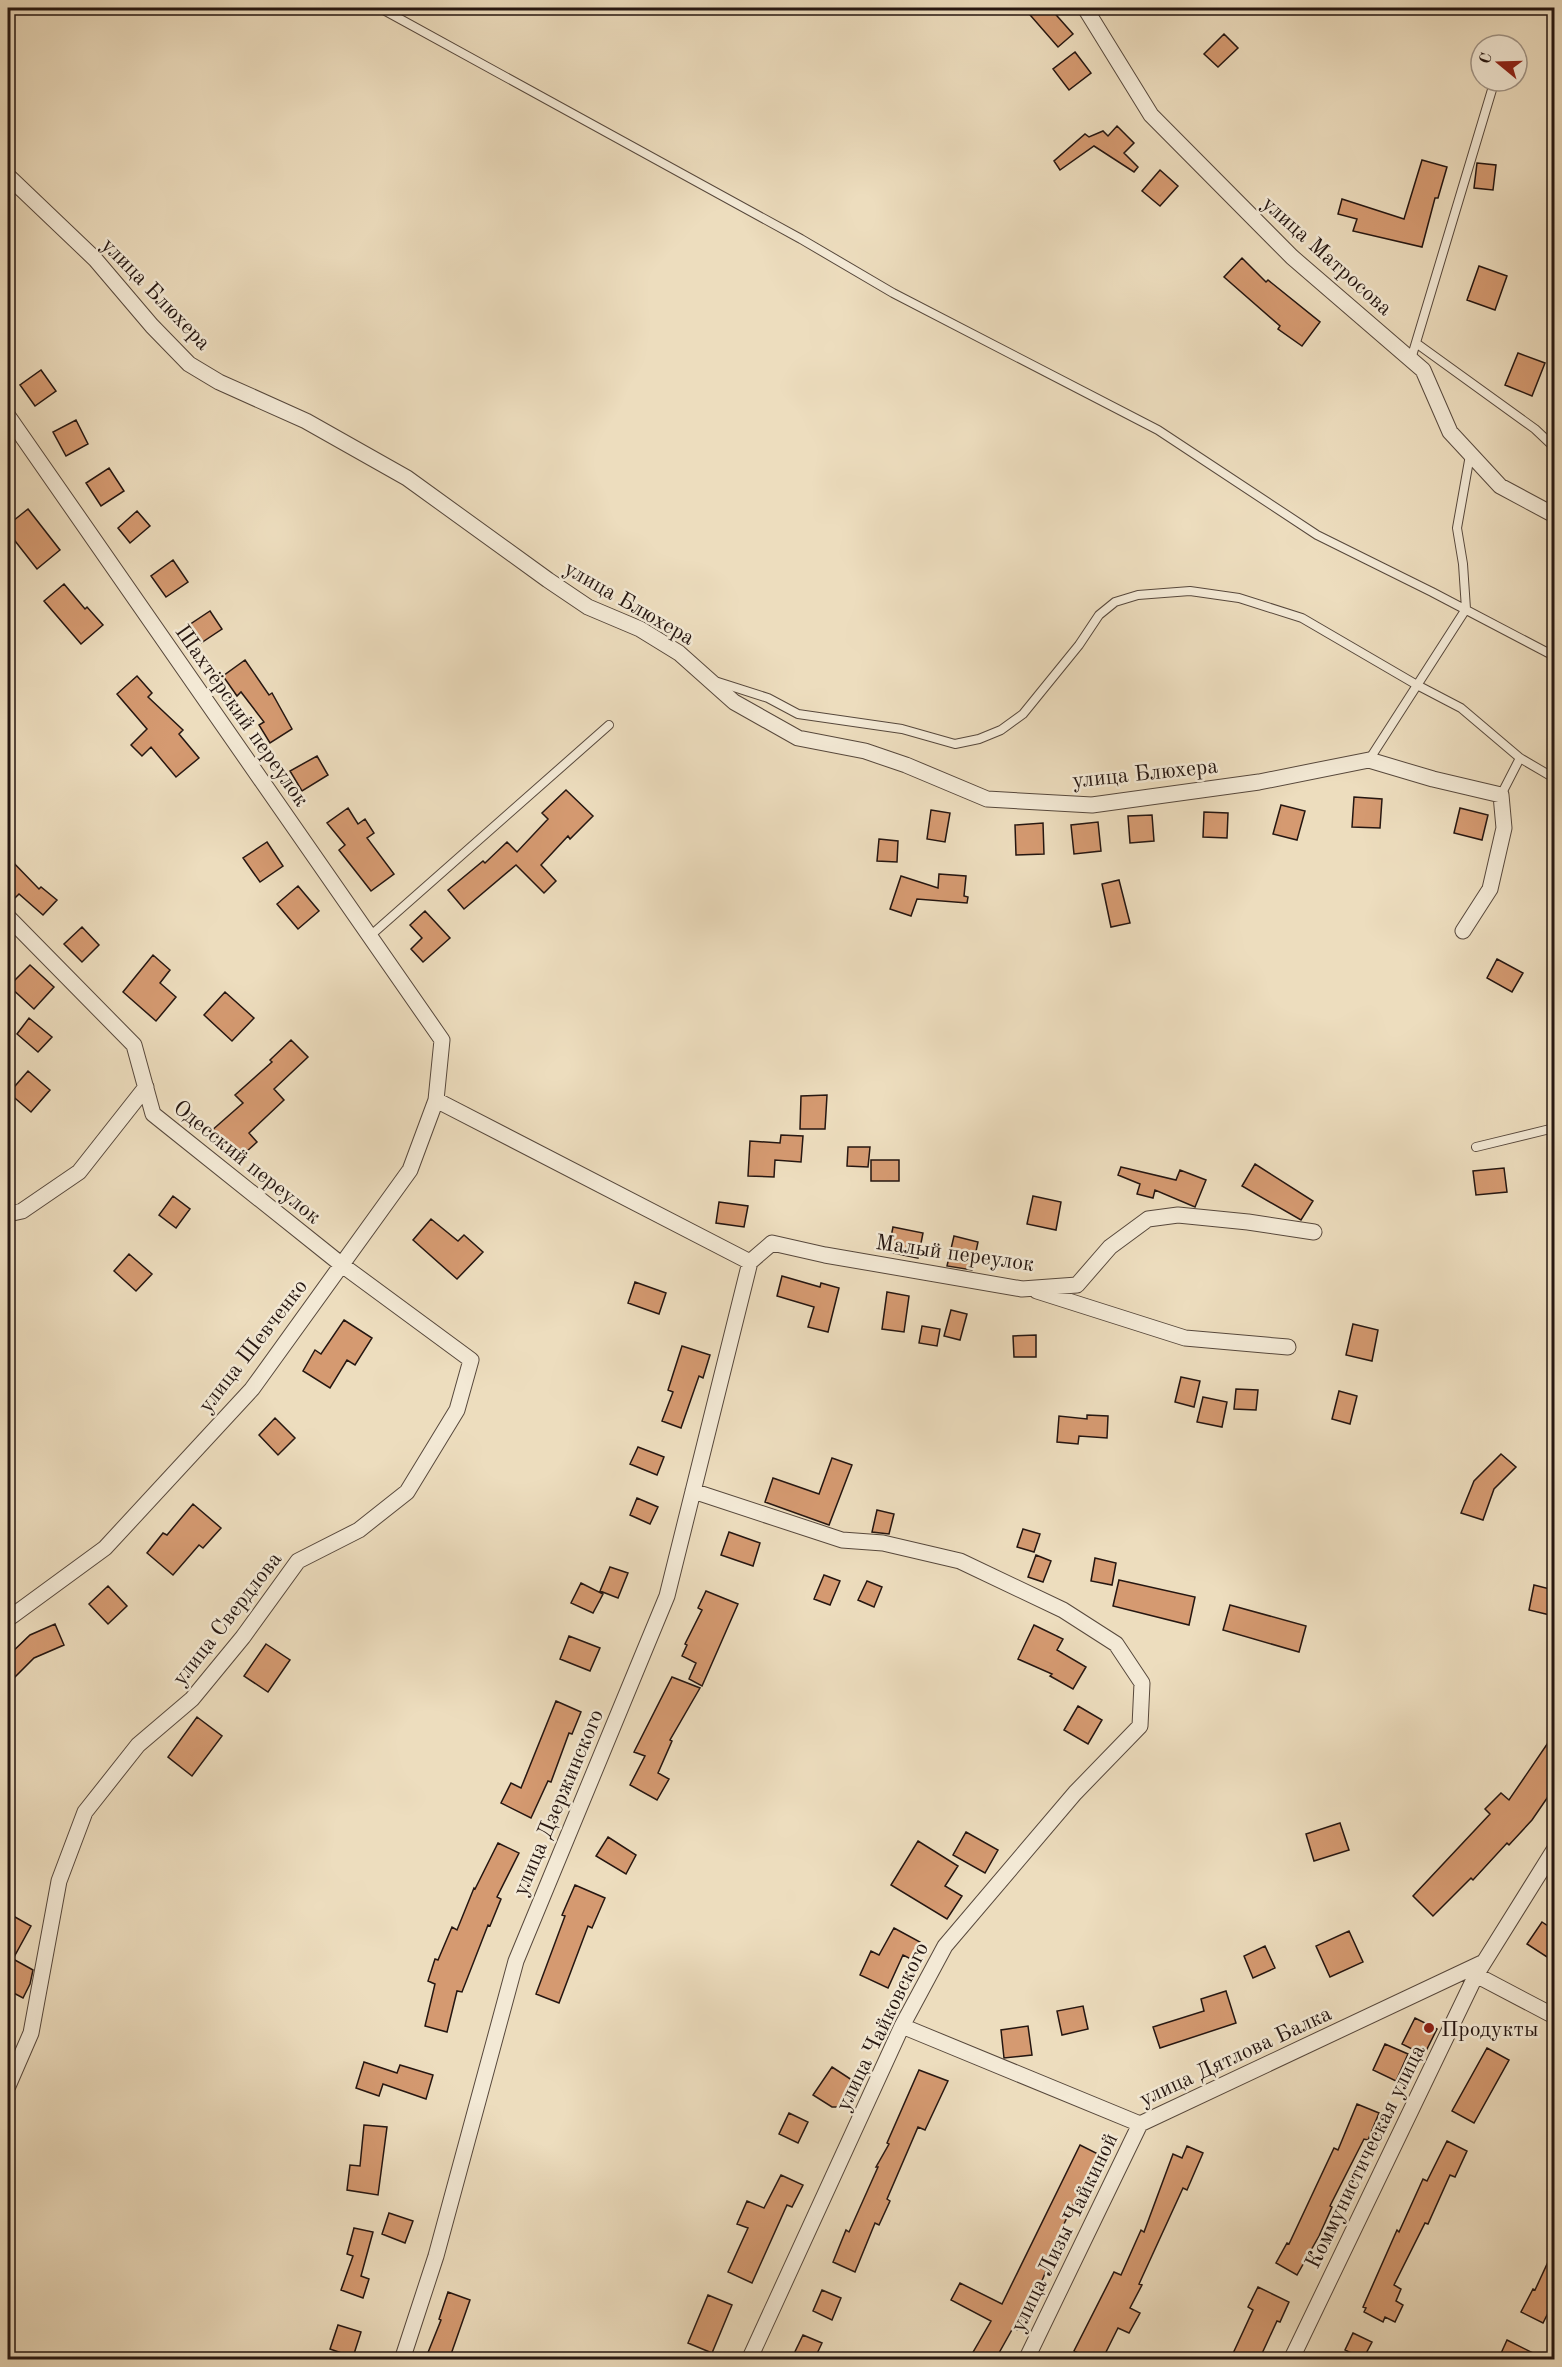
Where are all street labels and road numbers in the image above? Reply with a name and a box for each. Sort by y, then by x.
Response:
street label: улица Матросова [1257,193,1396,320]
street label: улица Блюхера [97,234,214,355]
street label: улица Блюхера [560,558,698,650]
street label: Шахтёрский переулок [170,621,312,811]
street label: улица Блюхера [1071,755,1219,793]
street label: Одесский переулок [169,1097,325,1228]
street label: Малый переулок [874,1232,1036,1276]
street label: улица Шевченко [195,1275,312,1417]
street label: улица Свердлова [169,1548,286,1690]
street label: улица Дзержинского [510,1706,608,1899]
street label: улица Чайковского [832,1939,933,2115]
street label: улица Дятлова Балка [1136,2003,1335,2111]
street label: Коммунистическая улица [1302,2041,1430,2272]
street label: улица Лизы Чайкиной [1007,2130,1122,2336]

